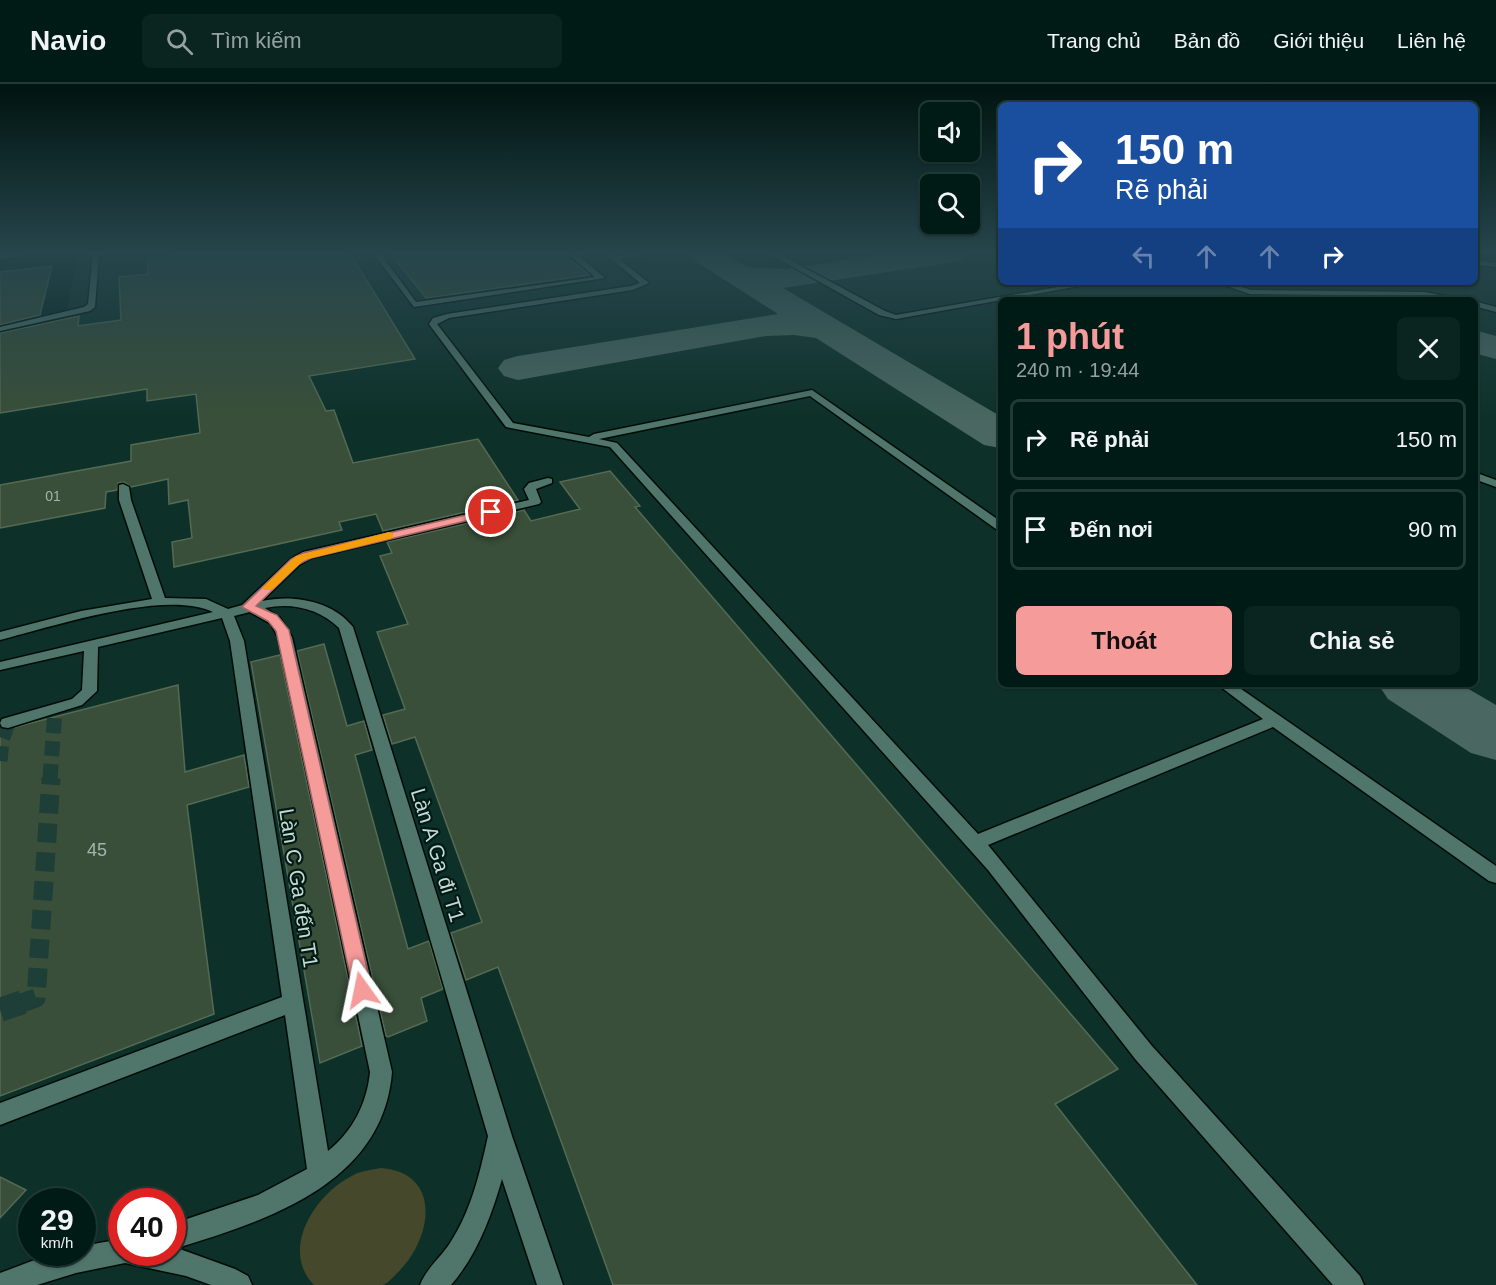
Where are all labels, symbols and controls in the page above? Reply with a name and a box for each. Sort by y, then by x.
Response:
search box [142,14,562,68]
text: Navio [30,25,106,56]
icon: search [163,25,196,58]
text: Tìm kiếm [211,28,302,53]
text: Trang chủ [1047,29,1141,52]
text: Bản đồ [1174,29,1240,52]
text: Giới thiệu [1273,29,1364,52]
text: Liên hệ [1397,29,1466,52]
map controls [920,102,980,234]
button: sound [920,102,980,162]
icon: right [1016,126,1094,204]
text: 150 m [1115,126,1234,173]
button: search [920,174,980,234]
text: Rẽ phải [1115,175,1208,205]
icon: left [1127,240,1160,273]
icon: ahead [1190,240,1223,273]
icon: ahead [1253,240,1286,273]
icon: right [1316,240,1349,273]
text: 1 phút [1016,316,1124,357]
button: close [1397,317,1460,380]
text: 240 m · 19:44 [1016,359,1139,381]
icon: right [1019,423,1052,456]
text: Rẽ phải [1070,427,1149,452]
text: 150 m [1396,427,1457,452]
pin [465,486,516,537]
house number: 01 [45,488,61,504]
icon: arrive [474,495,507,528]
icon: arrive [1019,513,1052,546]
text: Đến nơi [1070,517,1153,542]
text: 90 m [1408,517,1457,542]
button: Thoát [1016,606,1232,675]
button: Chia sẻ [1244,606,1460,675]
street label: Làn A Ga đi T1 [407,785,469,925]
street label: Làn C Ga đến T1 [275,807,323,969]
house number: 45 [87,840,107,860]
position arrow [330,958,394,1022]
speed limit sign: 40 [108,1188,186,1266]
text: 29 [40,1203,74,1236]
text: km/h [41,1234,73,1251]

